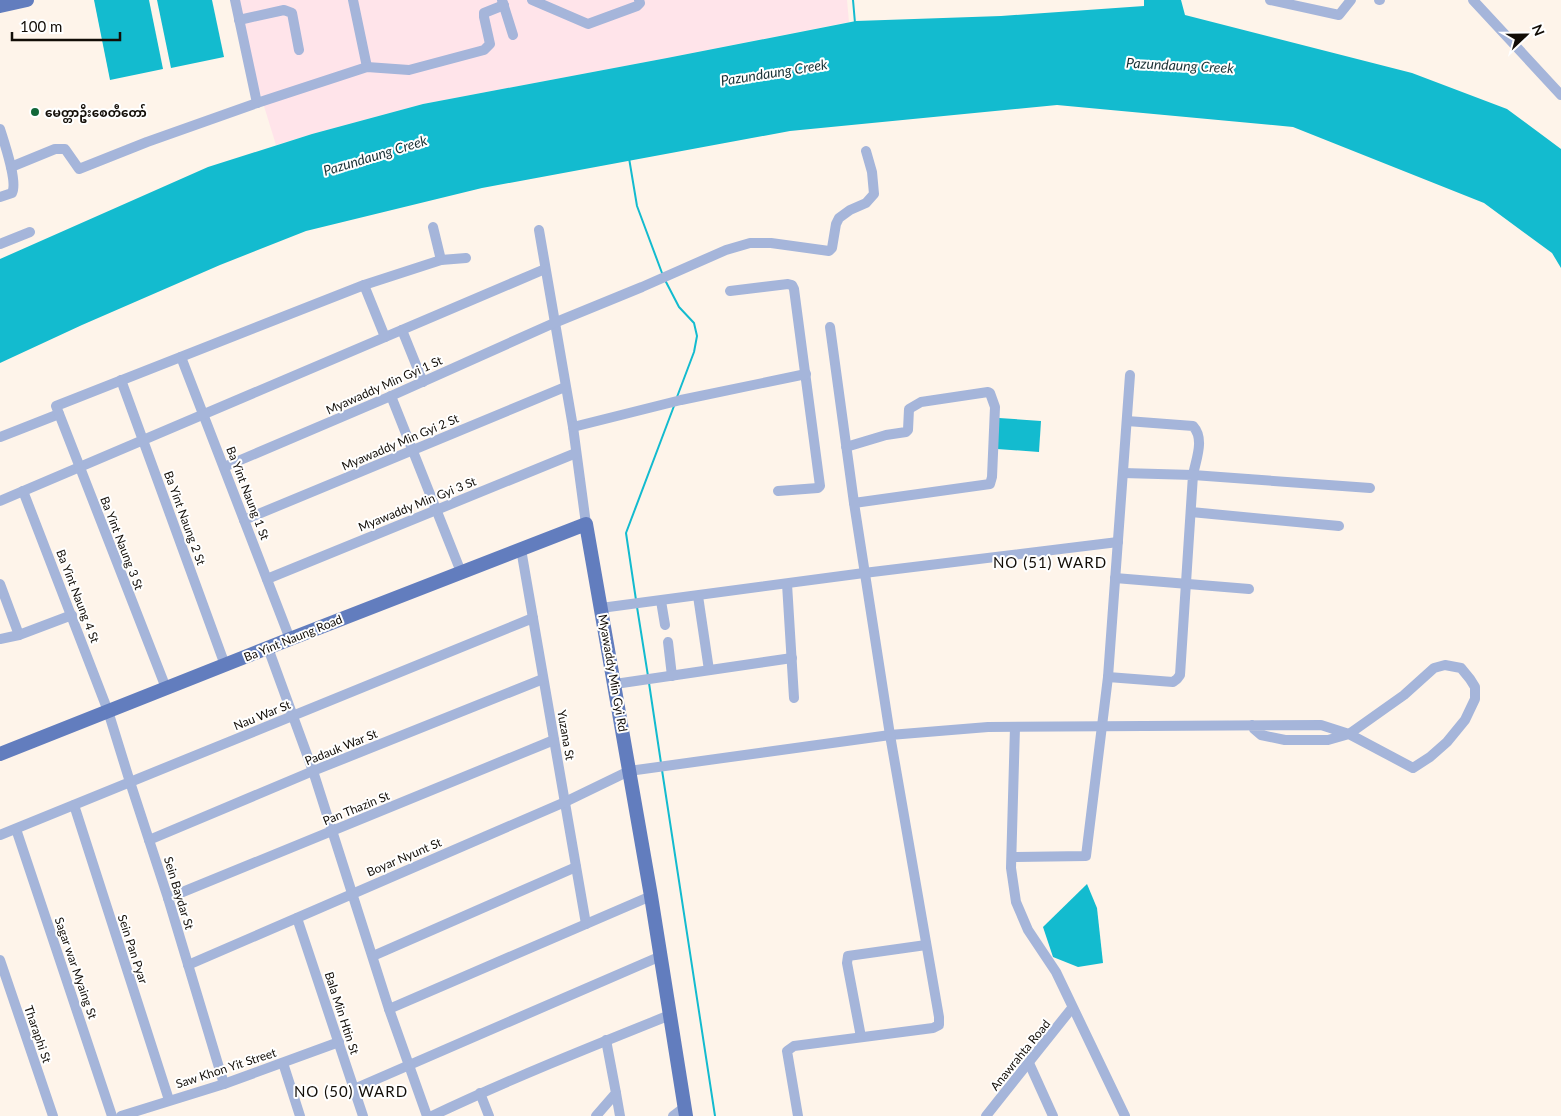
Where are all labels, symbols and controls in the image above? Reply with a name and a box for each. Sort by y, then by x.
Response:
scale bar [12,10,120,42]
north arrow [1501,10,1551,60]
text: 100 m [20,17,62,35]
text: N [1529,22,1548,38]
water label: Pazundaung Creek [1126,54,1235,76]
water label: Pazundaung Creek [719,55,829,89]
place label: မေတ္တာဦးစေတီတော် [45,103,147,123]
marker: မေတ္တာဦးစေတီတော် [29,106,41,118]
water label: Pazundaung Creek [321,131,429,179]
street label: Myawaddy Min Gyi 1 St [324,352,445,417]
street label: Myawaddy Min Gyi 2 St [339,410,461,473]
street label: Ba Yint Naung 1 St [223,444,273,542]
street label: Ba Yint Naung 2 St [161,469,209,568]
street label: Myawaddy Min Gyi 3 St [356,473,479,534]
street label: Ba Yint Naung 3 St [97,494,147,592]
street label: Ba Yint Naung 4 St [53,547,103,645]
district label: NO (51) WARD [993,553,1107,571]
street label: Ba Yint Naung Road [242,611,344,665]
street label: Myawaddy Min Gyi Rd [595,613,631,733]
street label: Nau War St [231,697,293,733]
street label: Yuzana St [554,709,578,762]
street label: Padauk War St [303,725,380,768]
street label: Pan Thazin St [320,788,392,828]
street label: Boyar Nyunt St [364,834,444,880]
street label: Sein Baydar St [161,855,197,932]
street label: Sein Pan Pyar [115,913,151,986]
street label: Sagar war Myaing St [52,915,101,1021]
street label: Bala Min Htin St [322,970,363,1057]
street label: Tharaphi St [21,1003,55,1065]
street label: Anawrahta Road [987,1016,1053,1094]
street label: Saw Khon Yit Street [174,1044,279,1091]
district label: NO (50) WARD [294,1082,408,1100]

